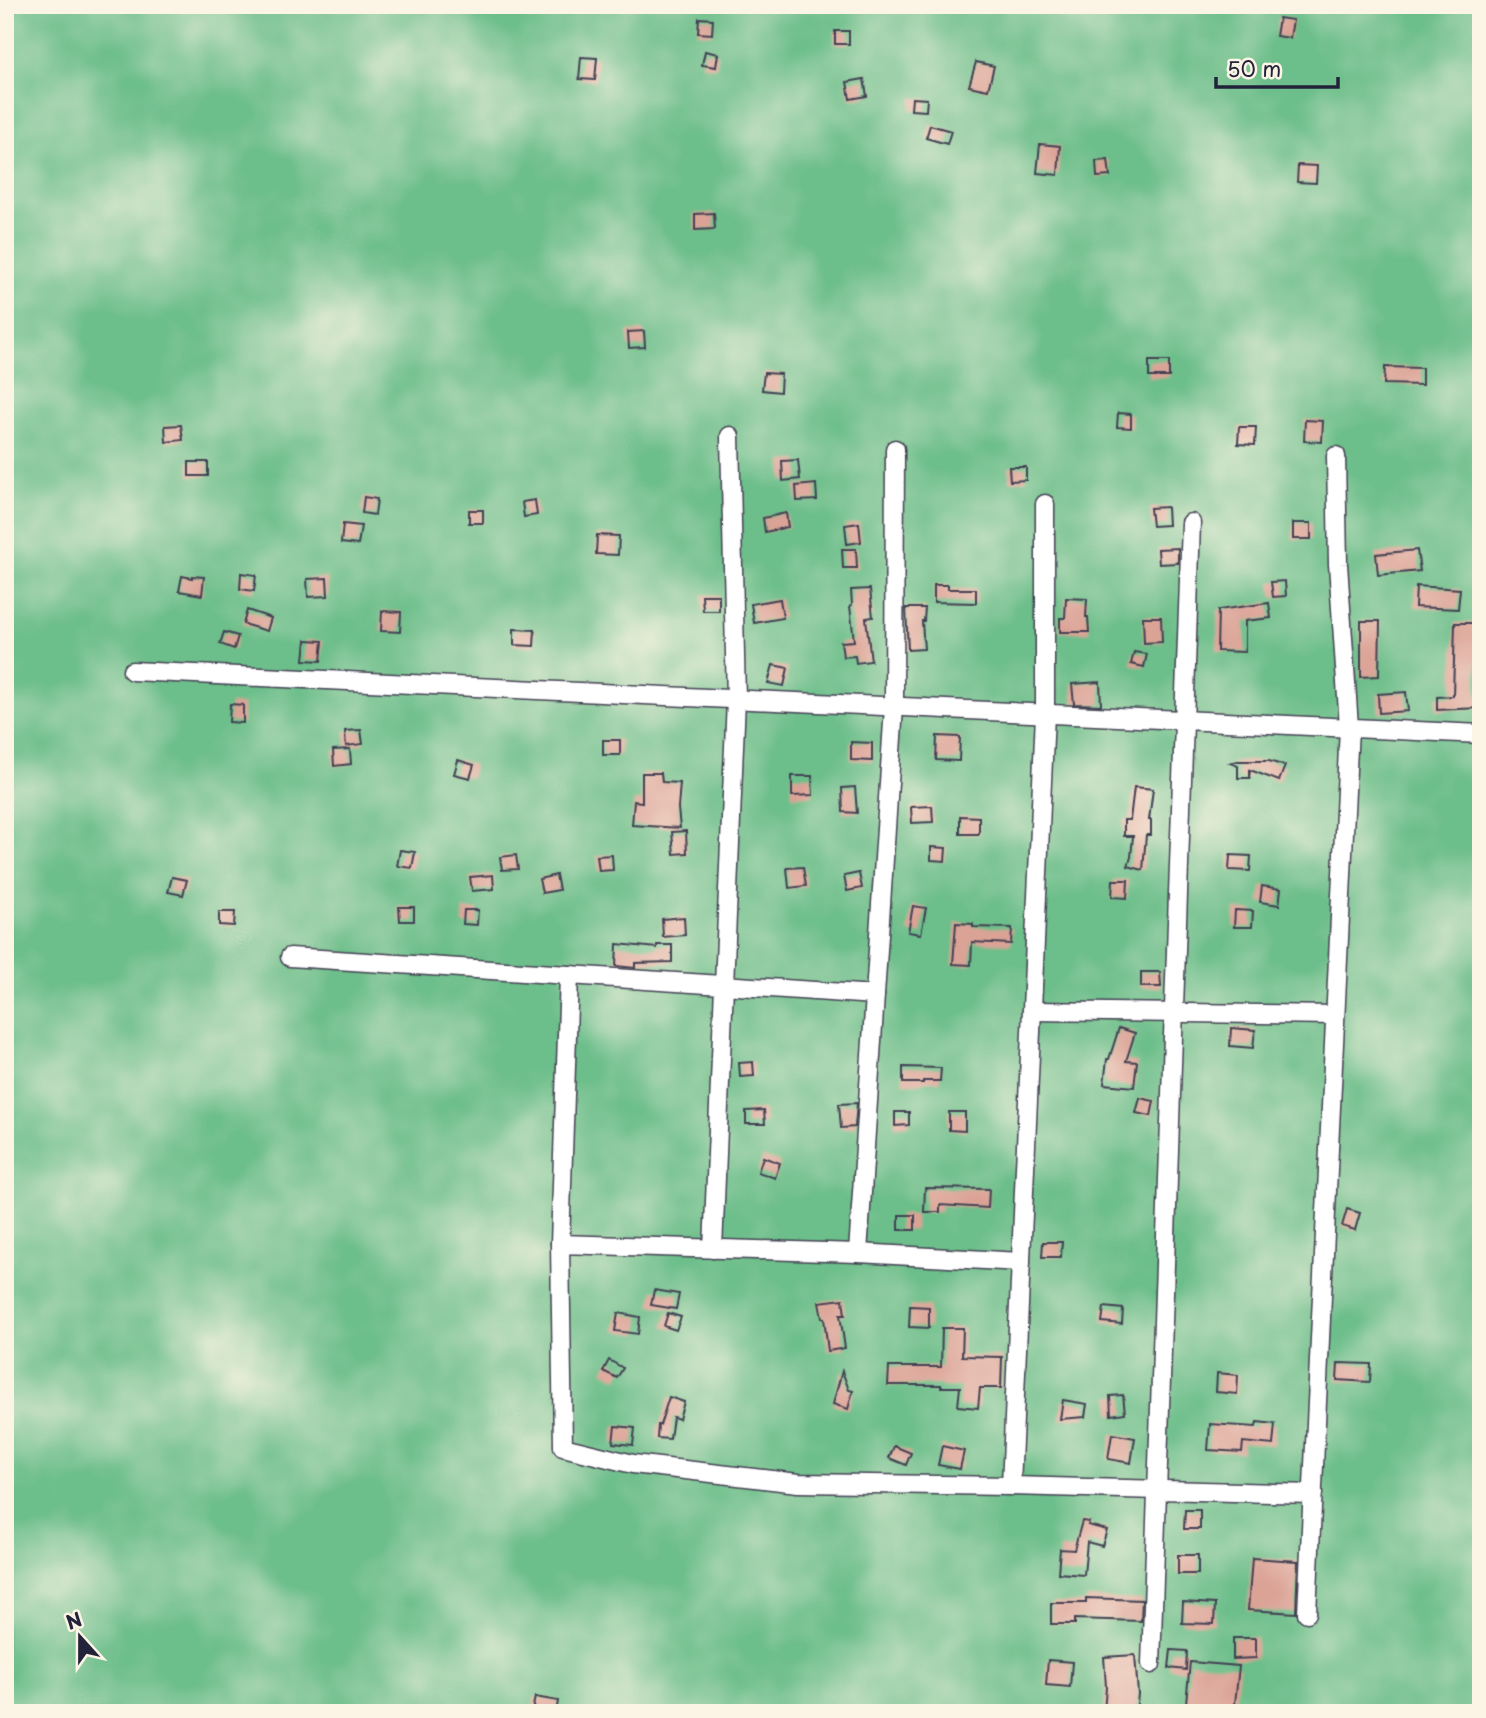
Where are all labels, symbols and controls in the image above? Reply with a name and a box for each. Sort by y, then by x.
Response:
scale bar [1216,46,1339,90]
text: 50 m [1227,52,1281,84]
north arrow [46,1602,116,1672]
text: N [62,1604,86,1636]

